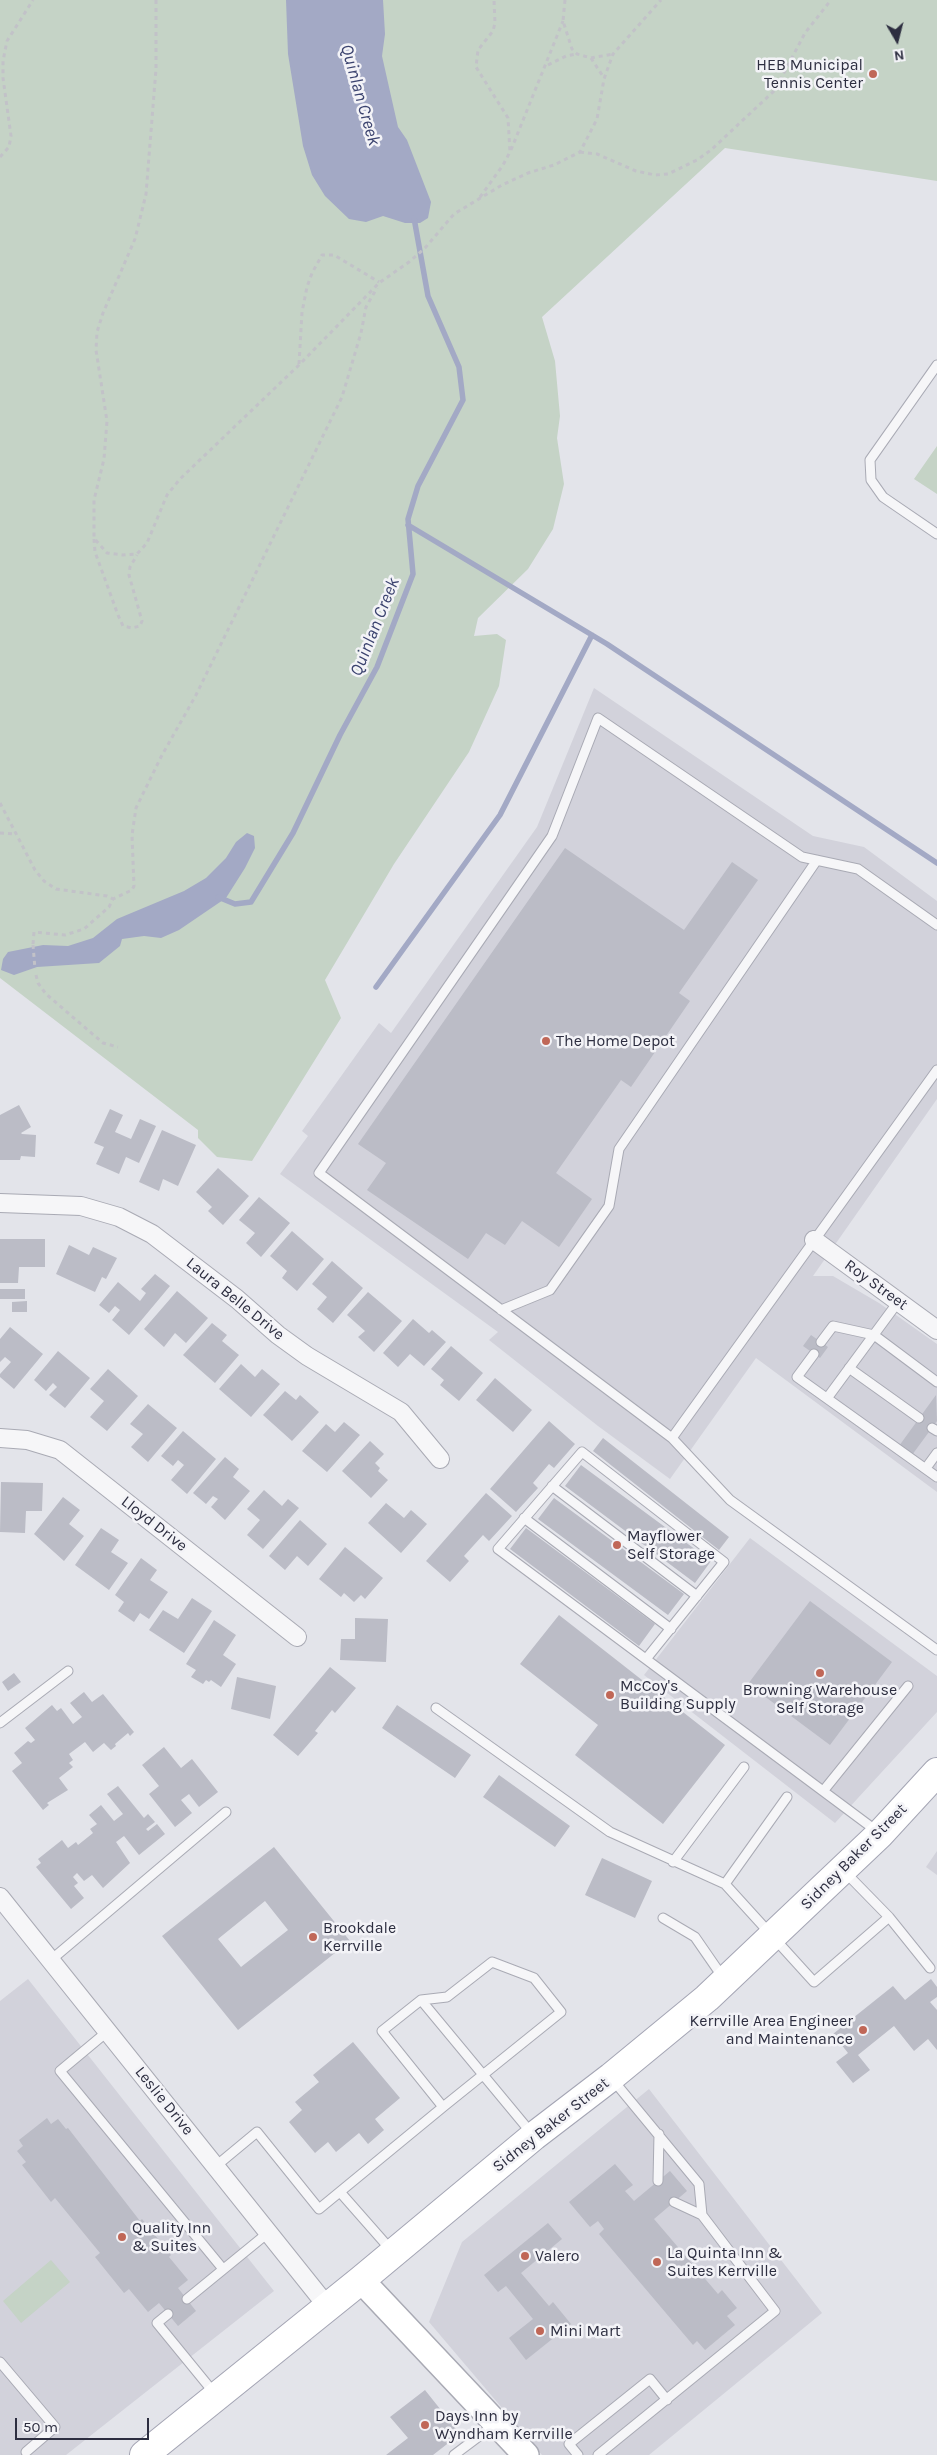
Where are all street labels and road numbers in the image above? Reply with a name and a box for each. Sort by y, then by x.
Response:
street label: Laura Belle Drive [182,1254,288,1344]
street label: Roy Street [841,1256,911,1314]
street label: Lloyd Drive [117,1492,191,1556]
street label: Sidney Baker Street [797,1800,911,1914]
street label: Leslie Drive [131,2063,197,2139]
street label: Sidney Baker Street [489,2074,613,2176]

